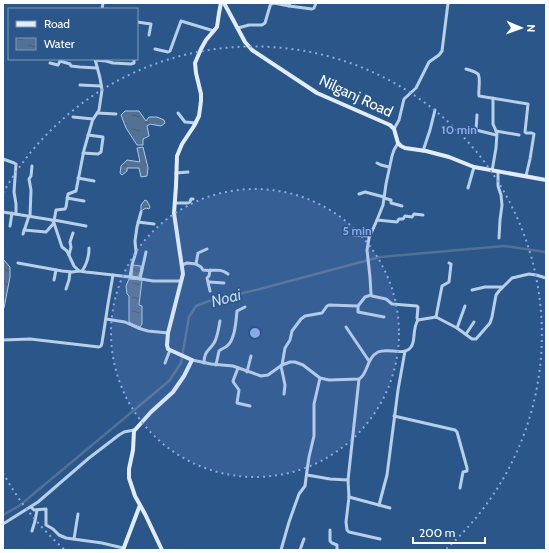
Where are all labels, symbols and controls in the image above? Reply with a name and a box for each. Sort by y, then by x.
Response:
legend [8,8,138,60]
north arrow [501,8,541,48]
text: Road [44,16,70,31]
text: N [524,24,538,32]
text: Water [44,36,75,51]
street label: Nilganj Road [316,71,396,121]
text: 10 min [441,122,477,137]
text: 5 min [342,223,372,238]
water label: Noai [209,285,244,311]
centre of rings [248,326,262,340]
scale bar [413,519,485,545]
text: 200 m [419,525,455,540]

